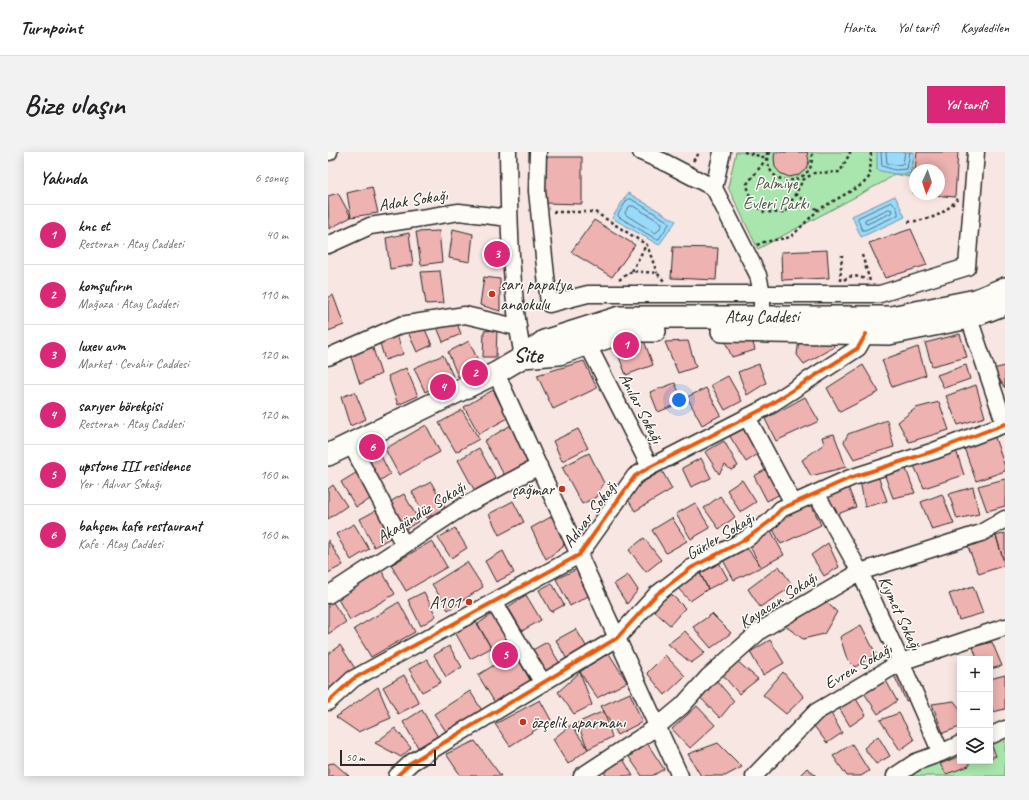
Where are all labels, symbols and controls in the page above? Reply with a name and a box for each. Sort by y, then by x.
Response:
text: Turnpoint [20,16,82,40]
text: Harita [843,19,875,36]
text: Yol tarifi [897,19,939,36]
text: Kaydedilen [961,19,1009,36]
button: Yol tarifi [927,86,1005,123]
text: Bize ulaşın [24,87,125,122]
north arrow [909,164,945,200]
text: Yakında [40,168,87,189]
text: 6 sonuç [255,170,288,186]
park label: Palmiye Evleri Parkı [743,173,810,214]
street label: Adak Sokağı [377,184,450,216]
text: knc et [78,217,110,236]
text: 1 [50,227,56,243]
text: 40 m [266,227,288,243]
text: Restoran · Atay Caddesi [78,236,184,252]
pin: 3 [484,239,510,269]
place label: sarı papatya anaokulu [500,274,574,315]
text: komşufırın [78,277,132,296]
text: 2 [50,287,56,303]
text: 110 m [260,287,288,303]
marker: sarı papatya anaokulu [487,289,497,299]
text: Mağaza · Atay Caddesi [78,296,178,312]
street label: Atay Caddesi [725,306,801,327]
pin: 1 [613,330,639,360]
text: luxev avm [78,337,125,356]
district label: Site [514,342,544,368]
text: 3 [50,347,56,363]
text: 120 m [260,347,288,363]
text: Market · Cevahir Caddesi [78,356,189,372]
pin: 2 [462,358,488,388]
street label: Anılar Sokağı [614,369,668,448]
pin: 4 [430,372,456,402]
your location [669,390,689,410]
text: sarıyer börekçisi [78,397,162,416]
text: 4 [50,407,56,423]
text: 120 m [260,407,288,423]
text: Restoran · Atay Caddesi [78,416,184,432]
pin: 6 [359,432,385,462]
text: upstone III residence [78,457,190,476]
text: 5 [50,467,56,483]
text: 160 m [260,467,288,483]
text: Yer · Adıvar Sokağı [78,476,161,492]
street label: Akagündüz Sokağı [373,476,470,548]
street label: Adıvar Sokağı [558,476,622,552]
place label: çağmar [511,479,556,500]
marker: çağmar [557,484,567,494]
street label: Gürler Sokağı [682,507,759,565]
text: bahçem kafe restaurant [78,517,202,536]
text: 6 [50,527,56,543]
text: 160 m [260,527,288,543]
text: Kafe · Atay Caddesi [78,536,163,552]
street label: Kayacan Sokağı [735,567,822,633]
street label: Kıymet Sokağı [874,572,927,654]
place label: A101 [430,592,462,613]
marker: A101 [464,597,474,607]
street label: Evren Sokağı [820,638,896,694]
pin: 5 [492,640,518,670]
map controls [957,656,993,764]
button: + [957,656,993,692]
button: − [957,692,993,728]
place label: özçelik aparmanı [531,712,626,733]
marker: özçelik aparmanı [518,717,528,727]
button: layers [957,728,993,764]
scale bar [340,748,436,767]
text: 50 m [346,750,365,764]

